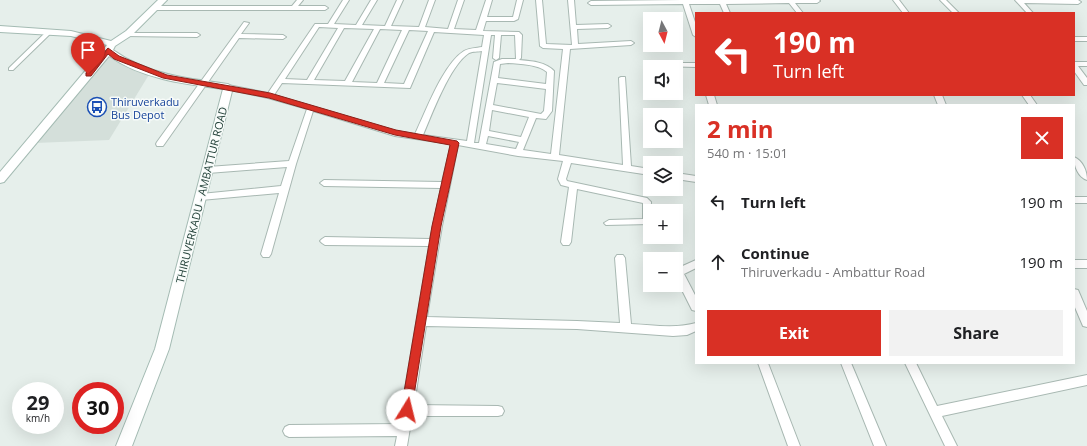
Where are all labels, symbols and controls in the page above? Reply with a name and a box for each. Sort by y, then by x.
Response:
north arrow [643,12,683,52]
map controls [643,12,683,292]
text: 190 m [773,23,856,61]
icon: left [707,28,759,80]
pin [71,33,105,74]
icon: arrive [77,39,99,61]
text: Turn left [773,59,844,83]
button: sound [643,60,683,100]
place label: Thiruverkadu Bus Depot [111,94,179,122]
bus stop icon: Thiruverkadu Bus Depot [86,96,108,118]
street label: THIRUVERKADU - AMBATTUR ROAD [172,105,230,285]
button: search [643,108,683,148]
text: 2 min [707,112,774,145]
button: close [1021,117,1063,159]
text: 540 m · 15:01 [707,144,788,162]
button: layers [643,156,683,196]
icon: left [707,191,729,213]
text: Turn left [741,192,806,212]
text: 190 m [1019,192,1063,212]
button: + [643,204,683,244]
text: Continue [741,243,809,263]
icon: ahead [707,251,729,273]
button: − [643,252,683,292]
text: 190 m [1019,252,1063,272]
text: Thiruverkadu - Ambattur Road [741,263,925,281]
button: Exit [707,310,881,356]
button: Share [889,310,1063,356]
speed limit sign: 30 [72,382,124,434]
text: 29 [27,389,49,416]
position arrow [386,389,428,431]
text: km/h [26,411,50,425]

